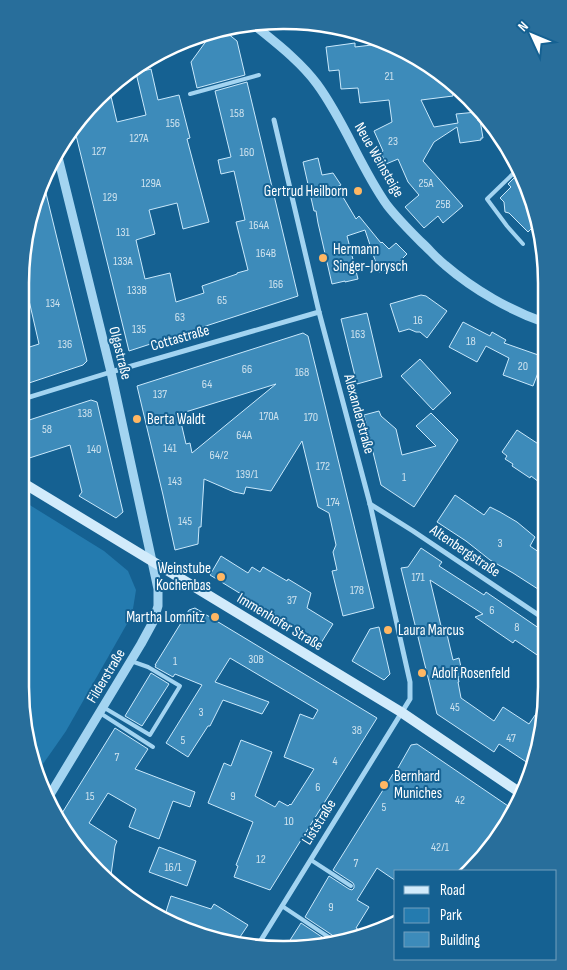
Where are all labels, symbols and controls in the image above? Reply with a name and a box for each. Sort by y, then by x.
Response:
north arrow [507,10,557,60]
text: N [514,18,532,35]
house number: 21 [384,69,394,84]
house number: 158 [230,106,244,121]
house number: 156 [166,116,180,131]
street label: Neue Weinsteige [350,119,408,201]
house number: 127A [129,131,149,146]
house number: 23 [388,134,398,149]
house number: 127 [92,144,106,159]
house number: 160 [240,145,254,160]
house number: 129A [141,176,162,191]
house number: 25A [419,176,434,191]
place label: Gertrud Heilborn [264,182,348,201]
marker: Gertrud Heilborn [352,185,364,197]
house number: 129 [103,190,117,205]
house number: 25B [435,197,451,212]
house number: 164A [249,218,270,233]
house number: 131 [116,225,131,240]
place label: Hermann Singer-Jorysch [333,240,408,276]
house number: 164B [256,246,276,261]
marker: Hermann Singer-Jorysch [317,252,329,264]
house number: 133A [113,254,134,269]
house number: 166 [269,277,283,292]
house number: 133B [127,283,147,298]
house number: 65 [217,293,227,308]
house number: 134 [46,296,60,311]
house number: 63 [175,310,185,325]
house number: 16 [413,313,423,328]
street label: Cottastraße [148,321,212,355]
house number: 135 [132,322,146,337]
street label: Olgastraße [104,325,136,381]
house number: 163 [351,327,365,342]
house number: 18 [466,334,476,349]
house number: 136 [58,337,72,352]
house number: 20 [518,359,528,374]
house number: 66 [242,362,252,377]
house number: 168 [295,365,309,380]
street label: Alexanderstraße [339,371,379,456]
house number: 64 [202,377,212,392]
house number: 137 [153,387,167,402]
house number: 138 [78,406,92,421]
house number: 170A [259,409,280,424]
place label: Berta Waldt [147,410,206,429]
house number: 170 [304,410,318,425]
marker: Berta Waldt [131,413,143,425]
house number: 58 [42,422,52,437]
house number: 64A [236,428,253,443]
house number: 141 [163,441,178,456]
house number: 140 [87,442,101,457]
house number: 64/2 [210,448,229,463]
house number: 172 [316,459,330,474]
house number: 139/1 [236,467,259,482]
house number: 1 [402,470,407,485]
house number: 143 [168,474,182,489]
house number: 174 [326,495,340,510]
house number: 145 [178,514,192,529]
street label: Altenbergstraße [425,520,504,581]
house number: 3 [497,536,503,551]
place label: Weinstube Kochenbas [156,559,211,595]
house number: 171 [411,570,425,585]
marker: Weinstube Kochenbas [215,571,227,583]
house number: 178 [350,583,364,598]
street label: Immenhofer Straße [233,589,327,655]
house number: 37 [287,593,297,608]
house number: 6 [489,603,495,618]
place label: Martha Lomnitz [126,608,206,627]
marker: Martha Lomnitz [209,611,221,623]
house number: 8 [514,620,520,635]
place label: Laura Marcus [398,621,464,640]
marker: Laura Marcus [382,624,394,636]
street label: Filderstraße [82,645,130,707]
house number: 30B [248,652,264,667]
house number: 1 [173,654,178,669]
place label: Adolf Rosenfeld [431,664,510,683]
marker: Adolf Rosenfeld [416,667,428,679]
house number: 45 [450,700,460,715]
house number: 3 [198,705,204,720]
house number: 38 [352,723,362,738]
house number: 47 [506,731,516,746]
house number: 5 [181,733,186,748]
house number: 7 [115,750,120,765]
house number: 4 [332,754,338,769]
place label: Bernhard Muniches [394,767,442,803]
marker: Bernhard Muniches [378,779,390,791]
house number: 6 [315,780,321,795]
house number: 15 [85,789,95,804]
house number: 9 [230,789,236,804]
house number: 42 [455,793,465,808]
street label: Liststraße [298,796,340,848]
house number: 5 [382,800,387,815]
house number: 10 [284,814,294,829]
house number: 42/1 [431,840,450,855]
house number: 12 [256,852,266,867]
house number: 7 [354,856,359,871]
house number: 16/1 [164,860,182,875]
legend [394,870,557,960]
text: Road [440,881,465,900]
house number: 9 [328,900,334,915]
text: Park [440,906,462,925]
text: Building [440,931,480,950]

